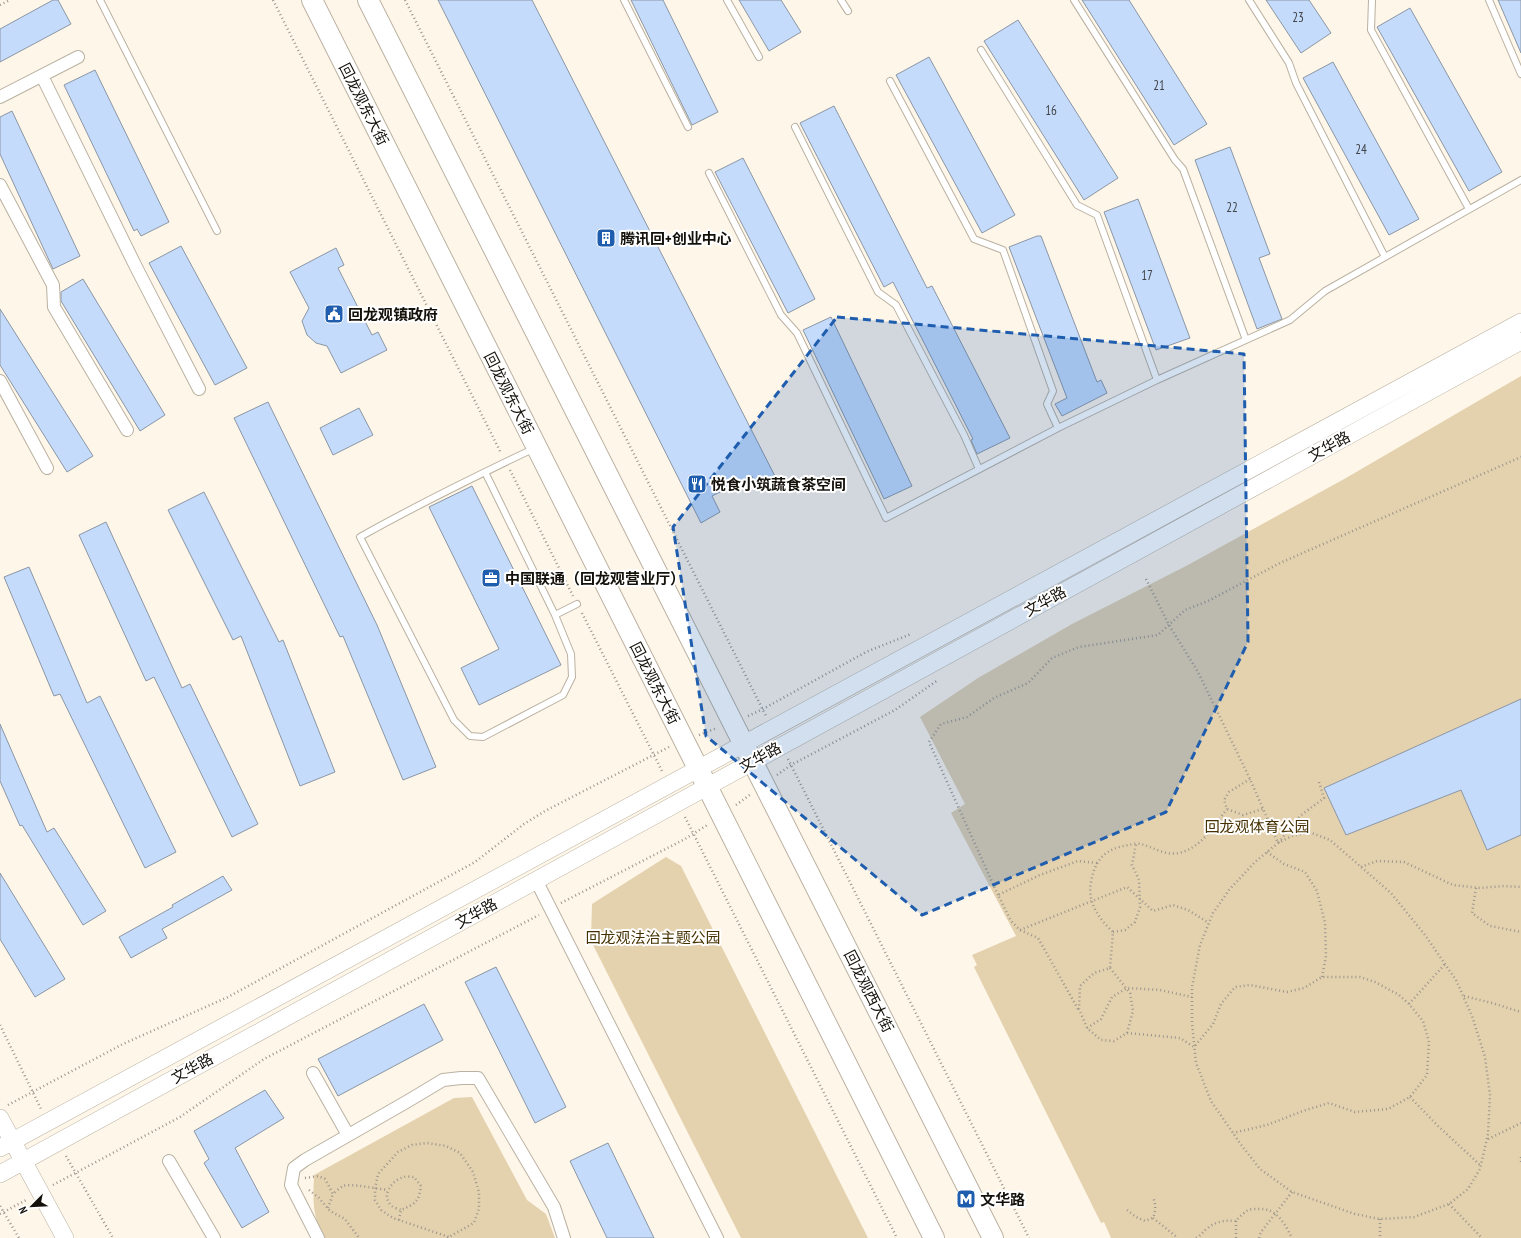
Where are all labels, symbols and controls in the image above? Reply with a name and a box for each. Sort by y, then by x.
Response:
house number: 23 [1292,9,1304,26]
street label: 回龙观东大街 [335,60,393,148]
house number: 21 [1153,77,1165,94]
house number: 16 [1045,102,1057,119]
house number: 24 [1355,141,1367,158]
house number: 22 [1226,199,1238,216]
building icon: 腾讯回+创业中心 [595,227,617,249]
place label: 腾讯回+创业中心 [620,229,732,248]
house number: 17 [1141,267,1153,284]
public building icon: 回龙观镇政府 [323,303,345,325]
place label: 回龙观镇政府 [348,305,438,324]
street label: 回龙观东大街 [480,349,538,437]
street label: 文华路 [1305,427,1353,465]
restaurant icon: 悦食小筑蔬食茶空间 [686,473,708,495]
place label: 悦食小筑蔬食茶空间 [711,475,846,494]
office icon: 中国联通（回龙观营业厅） [480,567,502,589]
place label: 中国联通（回龙观营业厅） [505,569,685,588]
street label: 文华路 [1021,582,1069,620]
street label: 回龙观东大街 [626,639,684,727]
street label: 文华路 [736,738,784,776]
park label: 回龙观体育公园 [1204,817,1310,836]
street label: 文华路 [452,894,500,932]
park label: 回龙观法治主题公园 [585,928,721,947]
street label: 回龙观西大街 [840,947,898,1035]
street label: 文华路 [168,1049,216,1087]
north arrow [12,1186,52,1226]
metro station icon: 文华路 [955,1188,977,1210]
place label: 文华路 [980,1190,1025,1209]
text: N [15,1204,30,1216]

